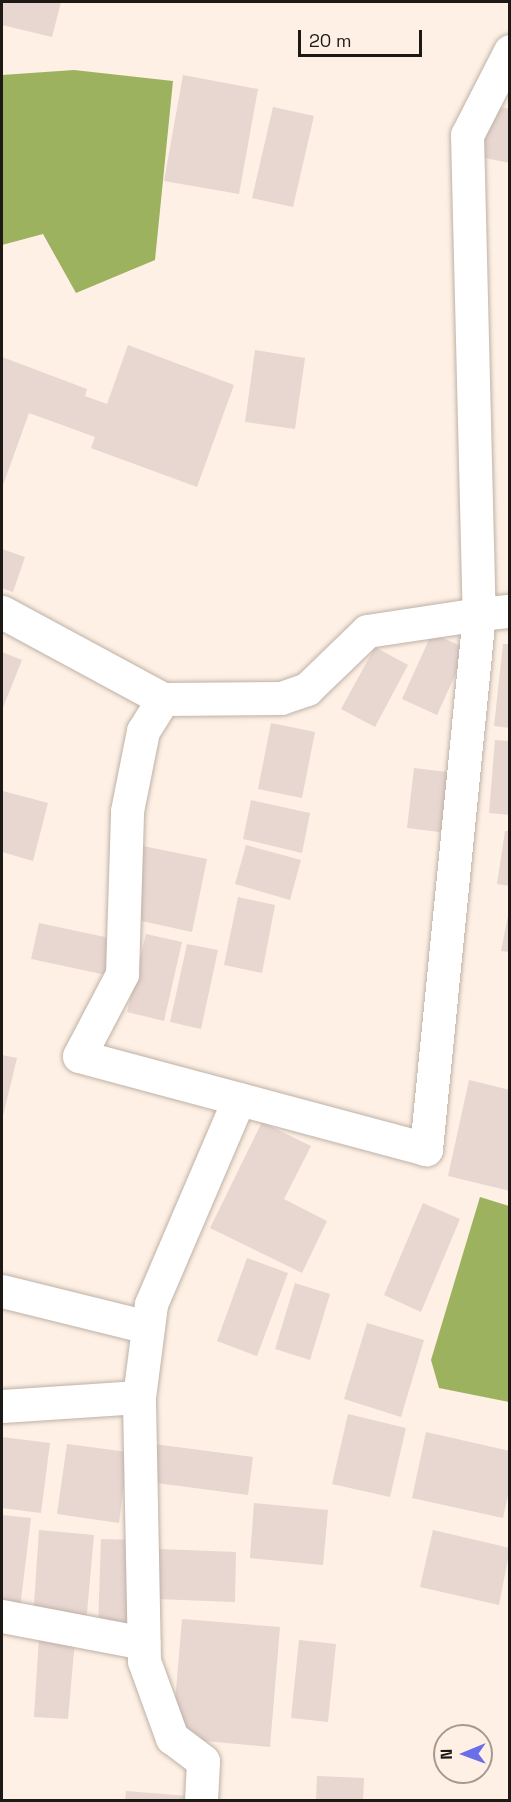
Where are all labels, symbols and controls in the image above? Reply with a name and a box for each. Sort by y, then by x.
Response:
scale bar [301,18,426,56]
text: 20 m [309,29,352,52]
north arrow [433,1724,493,1784]
text: N [436,1749,457,1760]

